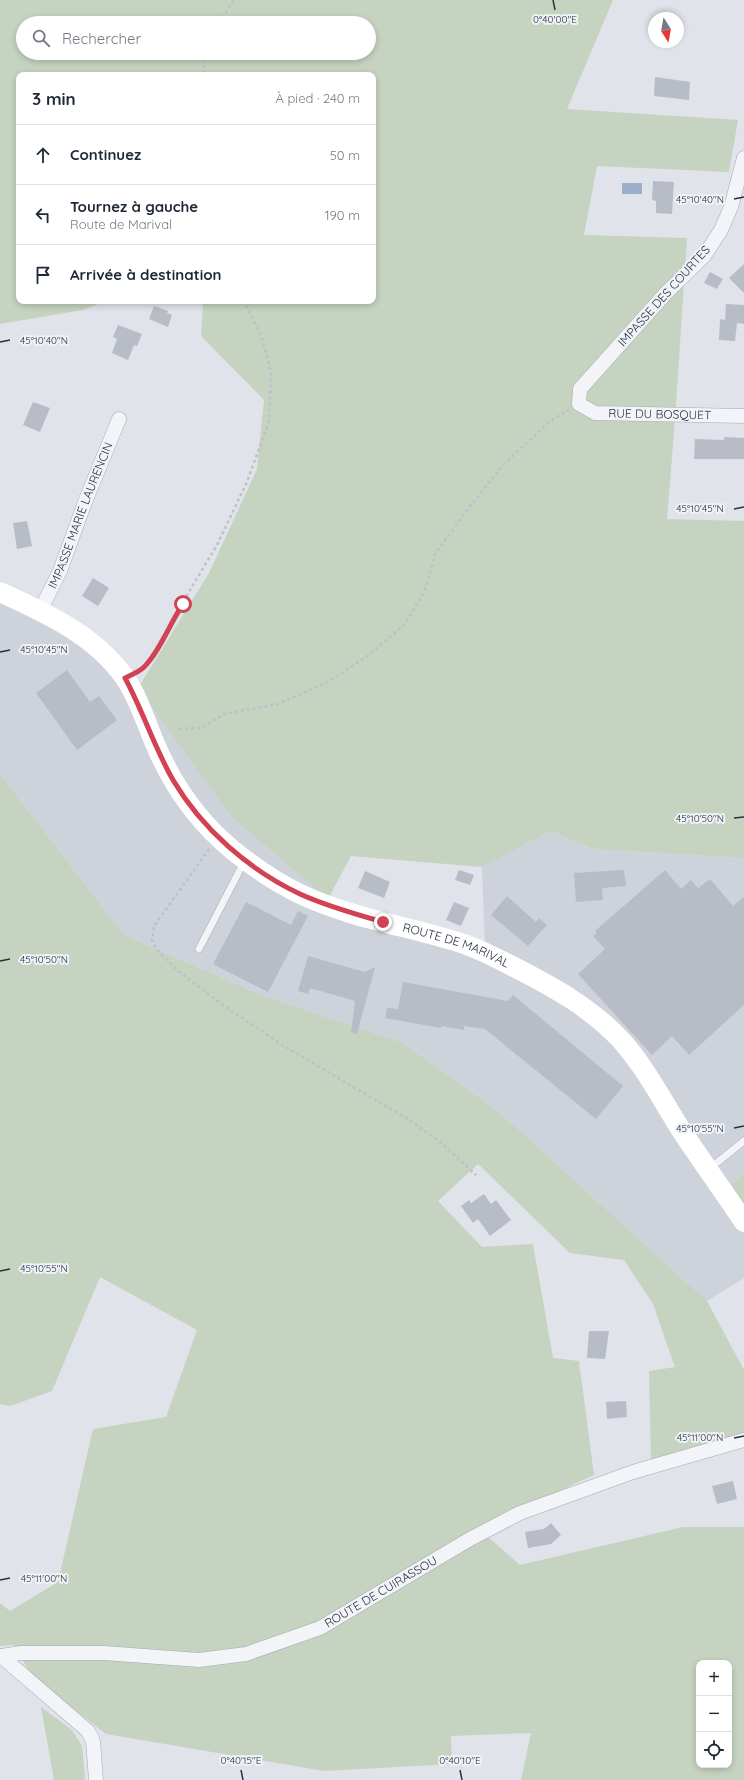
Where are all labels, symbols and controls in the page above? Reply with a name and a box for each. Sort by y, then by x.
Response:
north arrow [648,12,684,48]
text: 0°40'00"E [533,13,577,26]
search box [16,16,376,60]
icon: search [30,27,52,49]
text: Rechercher [62,29,141,48]
text: 3 min [32,88,76,109]
text: À pied · 240 m [276,90,360,106]
icon: ahead [32,144,54,166]
text: Continuez [70,145,141,164]
text: 50 m [330,147,360,163]
text: 45°10'40"N [676,193,724,206]
text: Tournez à gauche [70,197,198,216]
icon: left [32,204,54,226]
text: 190 m [325,207,360,223]
text: Route de Marival [70,216,172,232]
street label: IMPASSE DES COURTES [614,242,713,349]
icon: arrive [32,264,54,286]
text: Arrivée à destination [70,265,222,284]
text: 45°10'40"N [20,334,68,347]
street label: RUE DU BOSQUET [608,405,711,422]
street label: IMPASSE MARIE LAURENCIN [45,440,116,591]
text: 45°10'45"N [676,502,724,515]
route start [174,595,192,613]
text: 45°10'45"N [20,643,68,656]
text: 45°10'50"N [676,812,724,825]
route end [374,913,392,931]
street label: ROUTE DE MARIVAL [401,919,513,971]
text: 45°10'50"N [20,953,68,966]
text: 45°10'55"N [676,1122,724,1135]
text: 45°10'55"N [20,1262,68,1275]
text: 45°11'00"N [677,1431,723,1444]
street label: ROUTE DE CUIRASSOU [322,1552,440,1631]
text: 45°11'00"N [21,1572,67,1585]
map controls [696,1660,732,1768]
button: + [696,1660,732,1696]
button: − [696,1696,732,1732]
button: locate [696,1732,732,1768]
text: 0°40'15"E [220,1754,262,1767]
text: 0°40'10"E [439,1754,481,1767]

